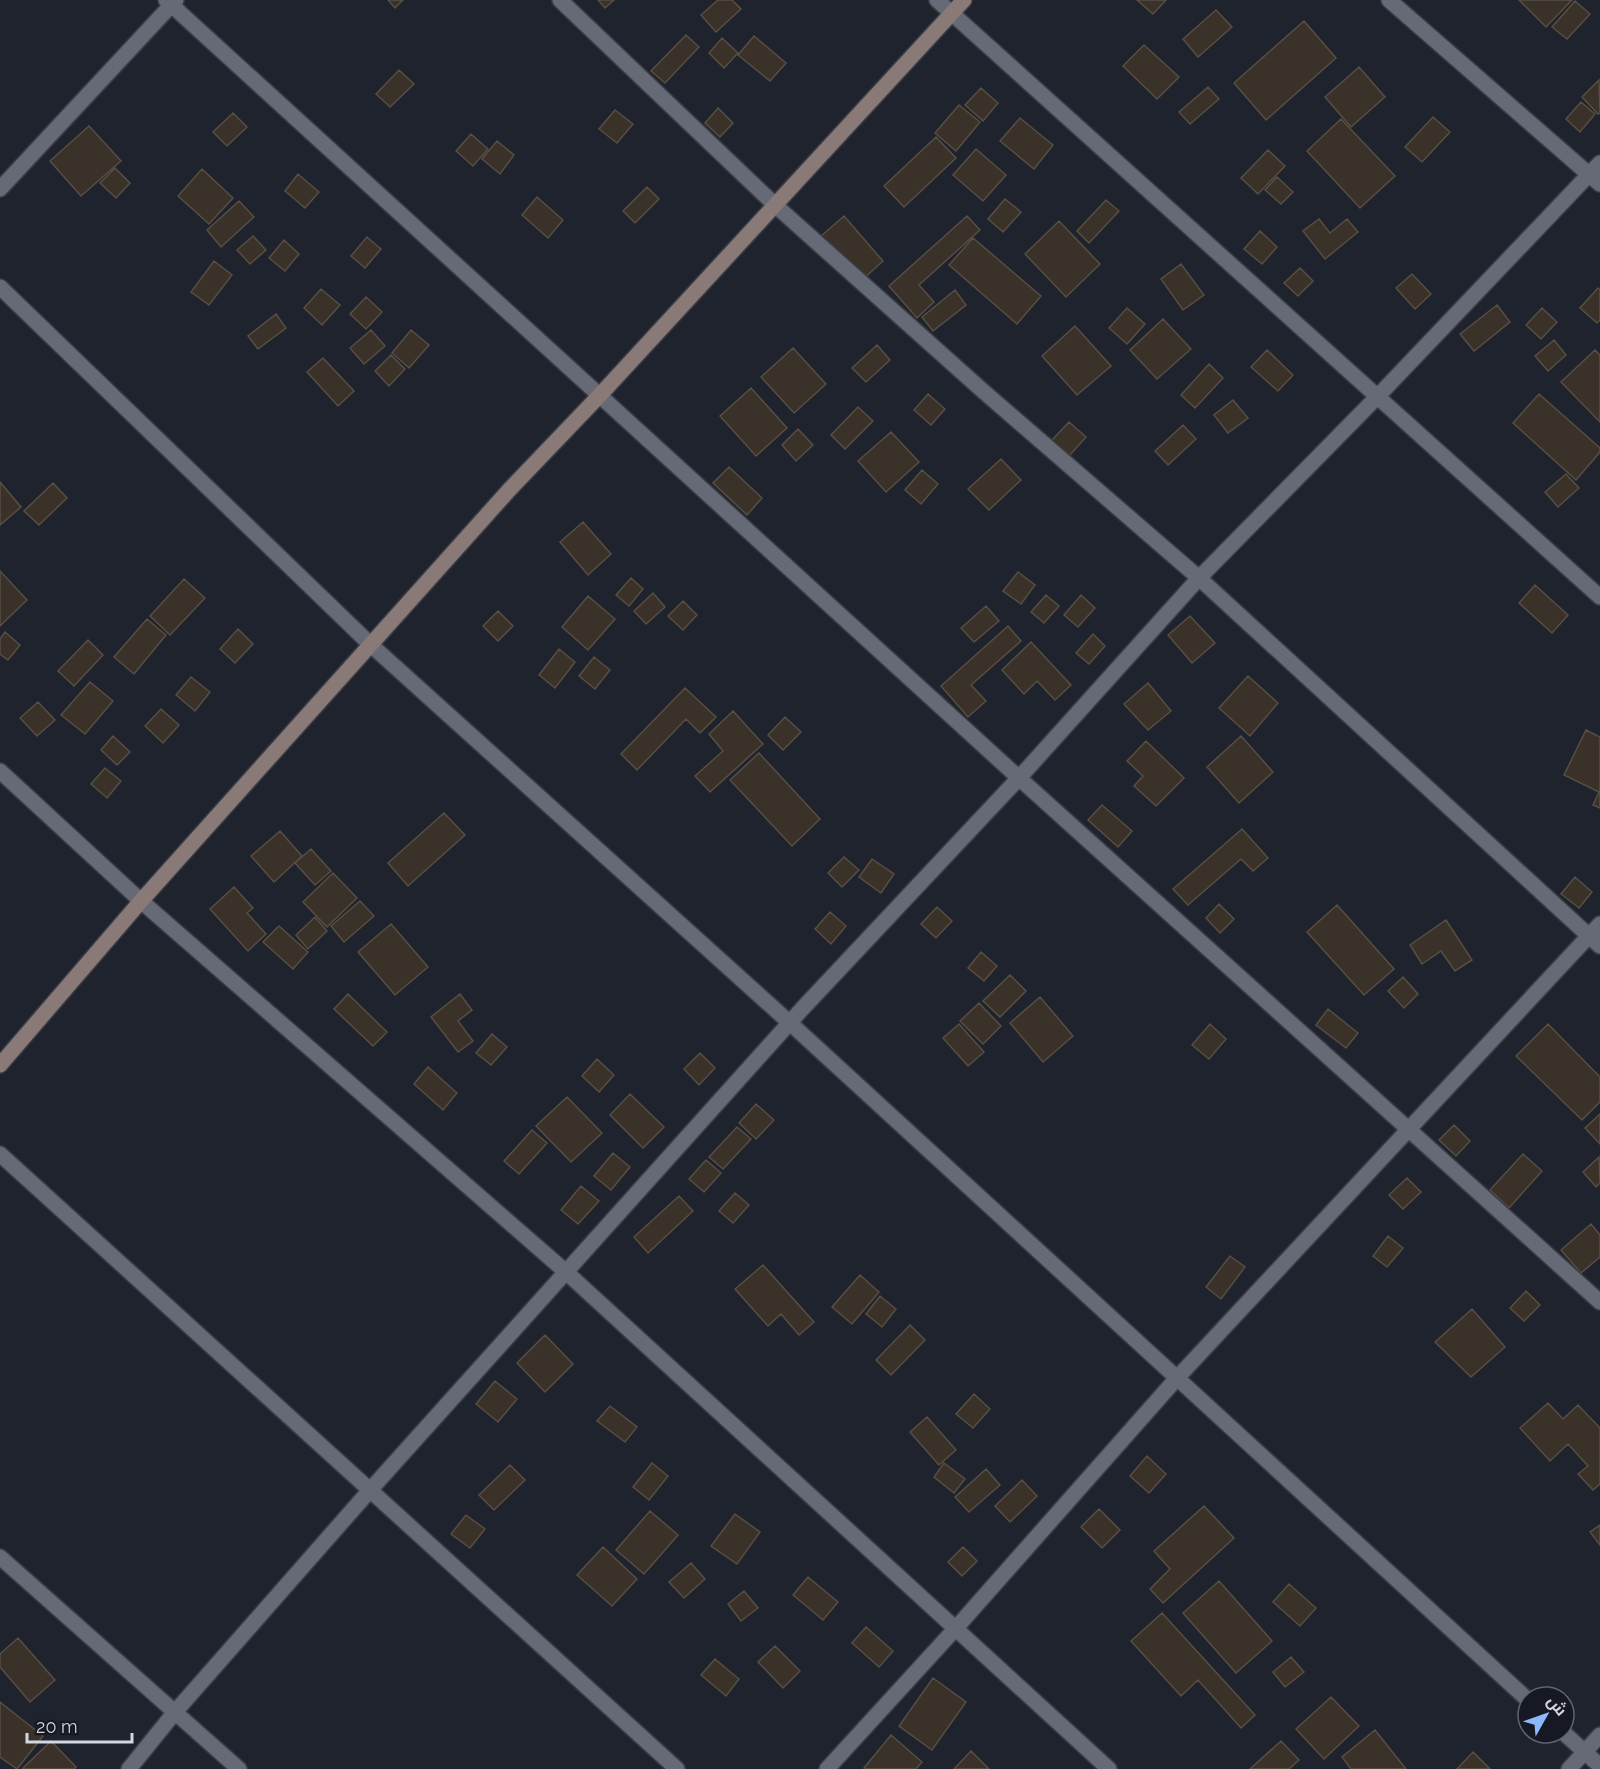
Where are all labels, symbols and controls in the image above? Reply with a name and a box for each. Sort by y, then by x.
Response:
north arrow [1516,1685,1576,1745]
text: ش [1543,1692,1571,1720]
scale bar [27,1706,132,1744]
text: 20 m [36,1716,78,1737]

